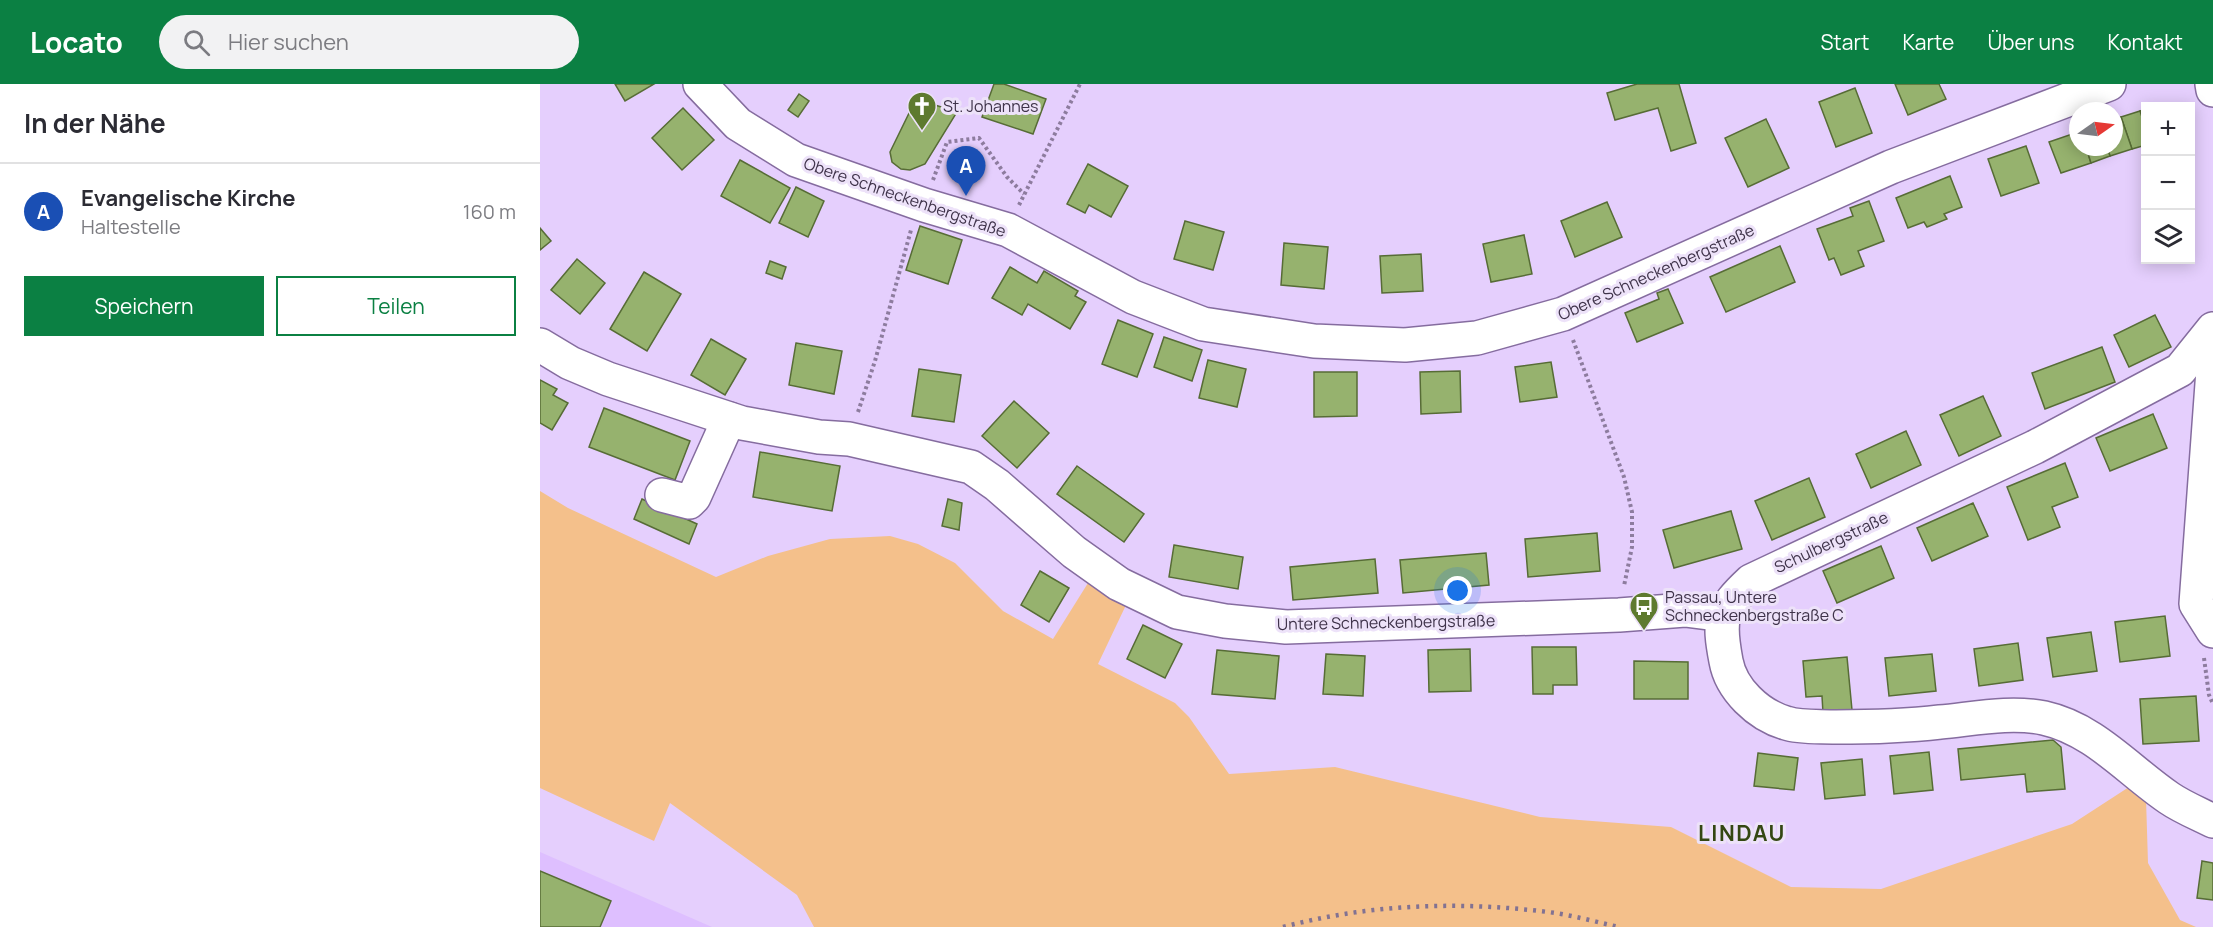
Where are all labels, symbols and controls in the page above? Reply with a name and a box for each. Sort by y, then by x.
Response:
search box [159,15,579,69]
text: Locato [30,23,123,61]
icon: search [180,26,213,59]
text: Hier suchen [228,27,349,57]
text: Start [1820,28,1869,56]
text: Karte [1902,28,1954,56]
text: Über uns [1987,28,2075,56]
text: Kontakt [2108,28,2183,56]
church icon: St. Johannes [906,90,938,132]
place label: St. Johannes [943,95,1039,117]
north arrow [2069,102,2123,156]
map controls [2141,102,2195,264]
button: + [2141,102,2195,156]
text: In der Nähe [24,105,166,141]
pin: A [946,147,986,196]
street label: Obere Schneckenbergstraße [801,152,1009,242]
button: − [2141,156,2195,210]
text: Evangelische Kirche [81,183,296,213]
text: A [37,198,50,225]
text: 160 m [463,198,516,225]
button: layers [2141,210,2195,264]
text: Haltestelle [81,213,181,240]
street label: Obere Schneckenbergstraße [1554,219,1758,325]
button: Speichern [24,276,264,336]
button: Teilen [276,276,516,336]
street label: Schulbergstraße [1770,506,1892,578]
your location [1443,576,1472,605]
place label: Passau, Untere Schneckenbergstraße C [1665,586,1844,626]
bus stop icon: Passau, Untere Schneckenbergstraße C [1628,590,1660,632]
street label: Untere Schneckenbergstraße [1277,609,1495,635]
district label: LINDAU [1698,818,1786,848]

